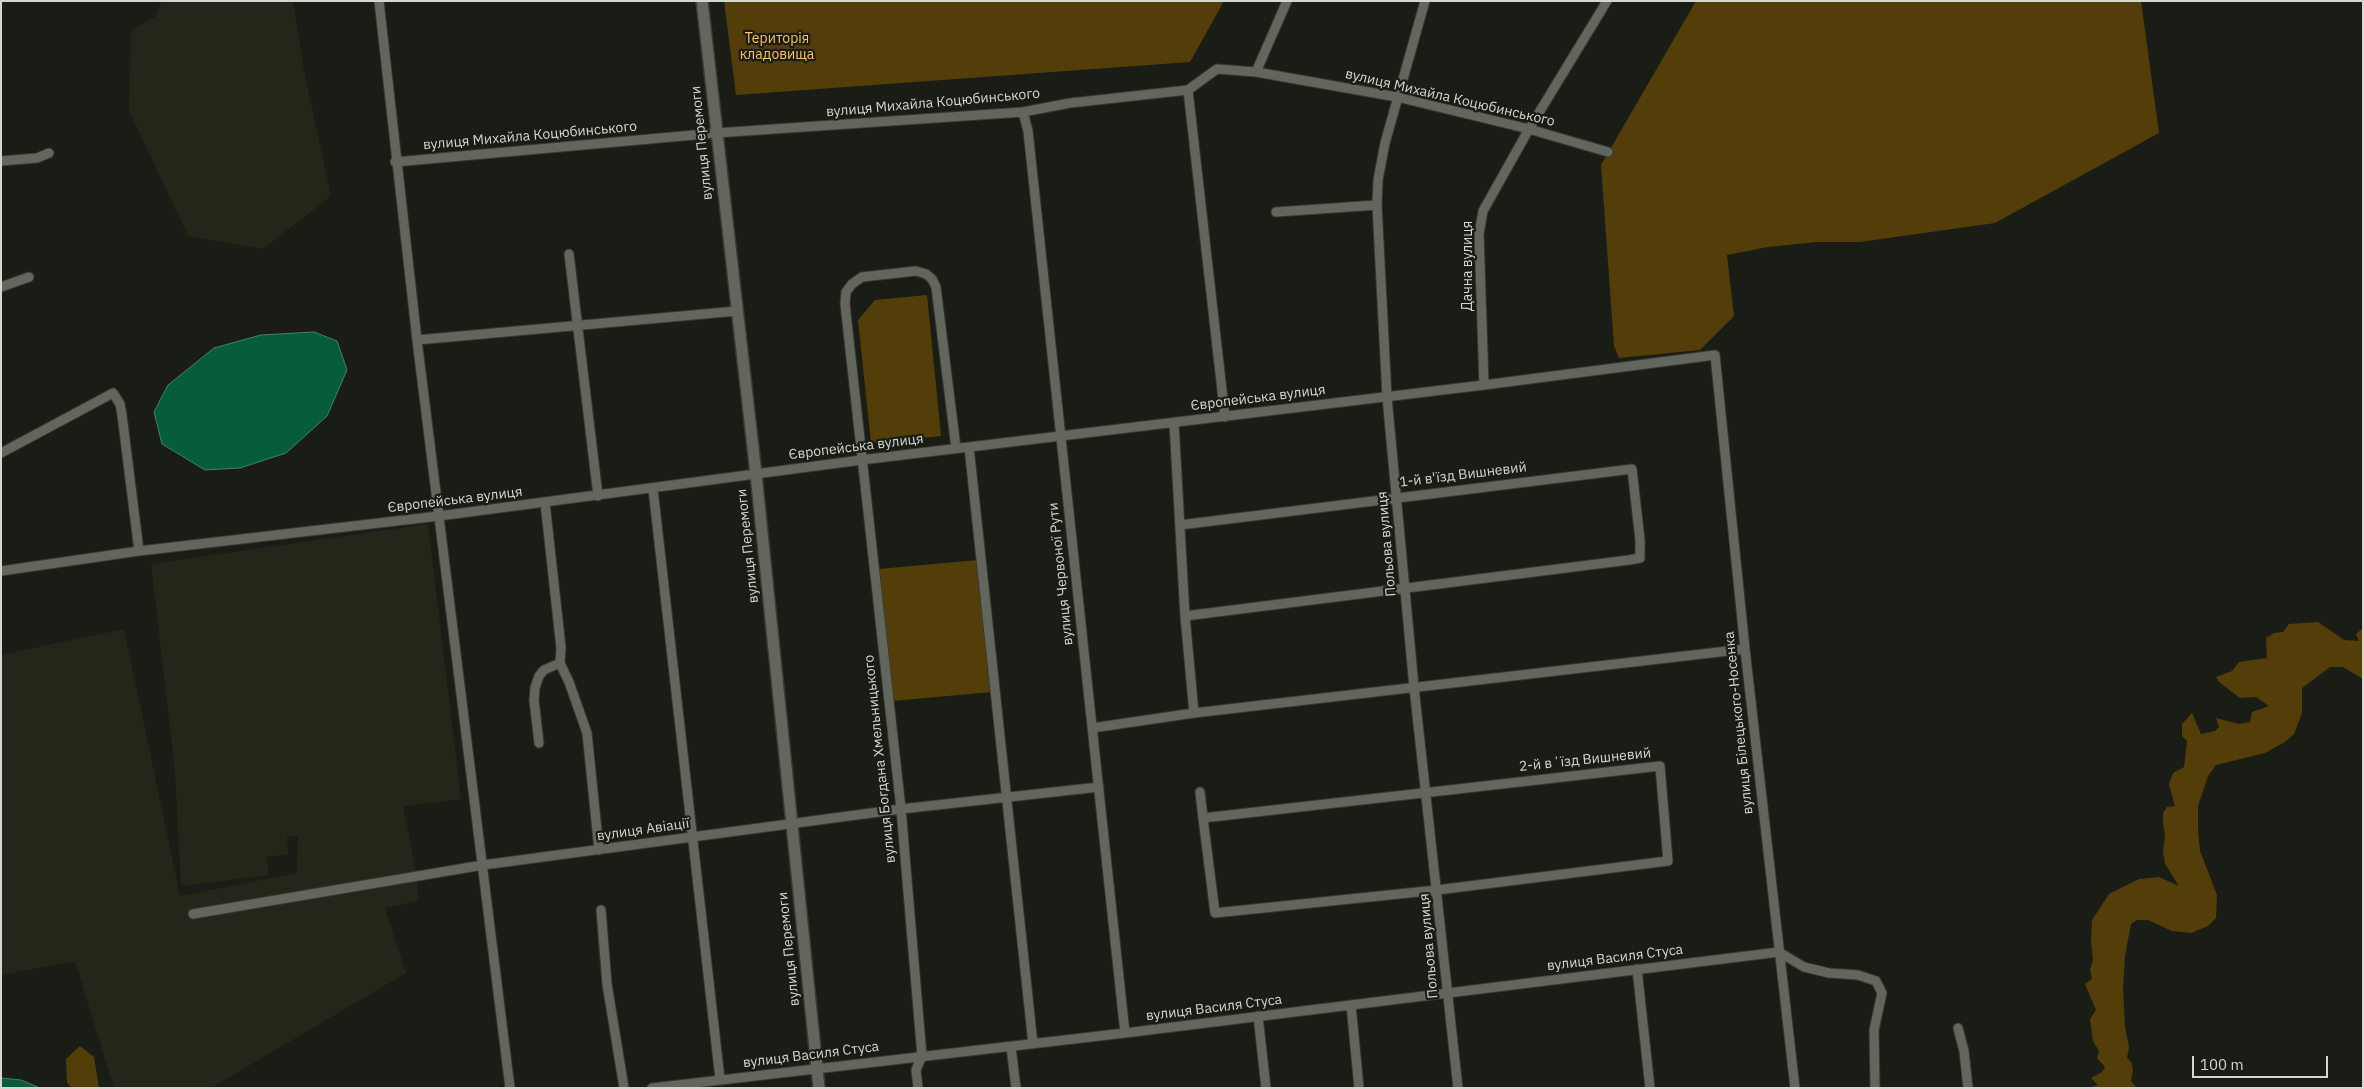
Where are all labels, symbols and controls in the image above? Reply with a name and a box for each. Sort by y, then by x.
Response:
park label: Територія кладовища [740,31,814,64]
street label: вулиця Михайла Коцюбинського [1344,66,1556,130]
street label: вулиця Перемоги [688,85,716,201]
street label: вулиця Михайла Коцюбинського [825,85,1041,121]
street label: вулиця Михайла Коцюбинського [422,118,638,154]
street label: Дачна вулиця [1460,221,1476,311]
street label: Європейська вулиця [1190,381,1326,415]
street label: Європейська вулиця [788,430,924,464]
street label: 1-й в'їзд Вишневий [1398,459,1528,491]
street label: Європейська вулиця [387,483,523,517]
street label: вулиця Перемоги [734,488,762,604]
street label: Польова вулиця [1374,491,1400,597]
street label: вулиця Червоної Рути [1045,502,1077,646]
street label: вулиця Білецького-Носенка [1721,631,1757,815]
street label: вулиця Богдана Хмельницького [861,654,899,864]
street label: 2-й вʼїзд Вишневий [1518,745,1652,775]
street label: вулиця Авіації [596,815,690,845]
street label: вулиця Перемоги [775,891,803,1007]
street label: Польова вулиця [1416,893,1442,999]
street label: вулиця Василя Стуса [1546,941,1684,975]
street label: вулиця Василя Стуса [1145,991,1283,1025]
street label: вулиця Василя Стуса [742,1038,880,1072]
scale bar [2194,1046,2330,1078]
text: 100 m [2200,1055,2244,1074]

